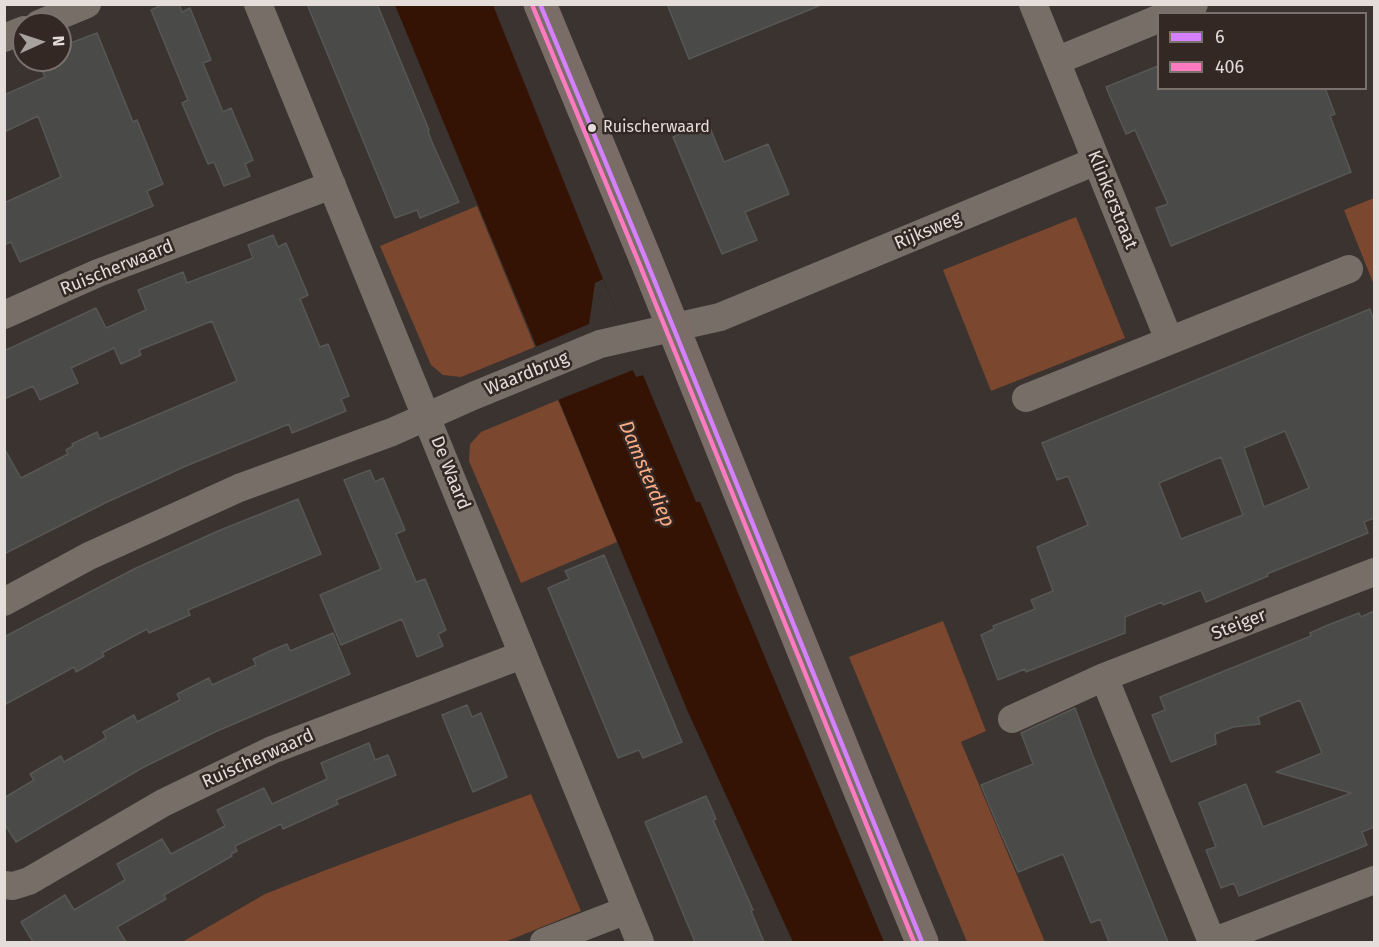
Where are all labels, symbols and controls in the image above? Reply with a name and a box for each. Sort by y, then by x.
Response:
north arrow [12,12,72,72]
legend [1157,12,1367,90]
text: 6 [1215,26,1225,48]
text: N [49,35,68,47]
text: 406 [1215,56,1244,78]
place label: Ruischerwaard [603,118,710,138]
marker: Ruischerwaard [586,122,598,134]
street label: Klinkerstraat [1082,148,1142,252]
street label: Rijksweg [891,207,965,255]
street label: Ruischerwaard [57,235,177,301]
street label: Waardbrug [482,347,572,401]
water label: Damsterdiep [613,417,679,531]
street label: De Waard [426,433,474,513]
street label: Steiger [1209,605,1269,645]
street label: Ruischerwaard [199,725,317,793]

